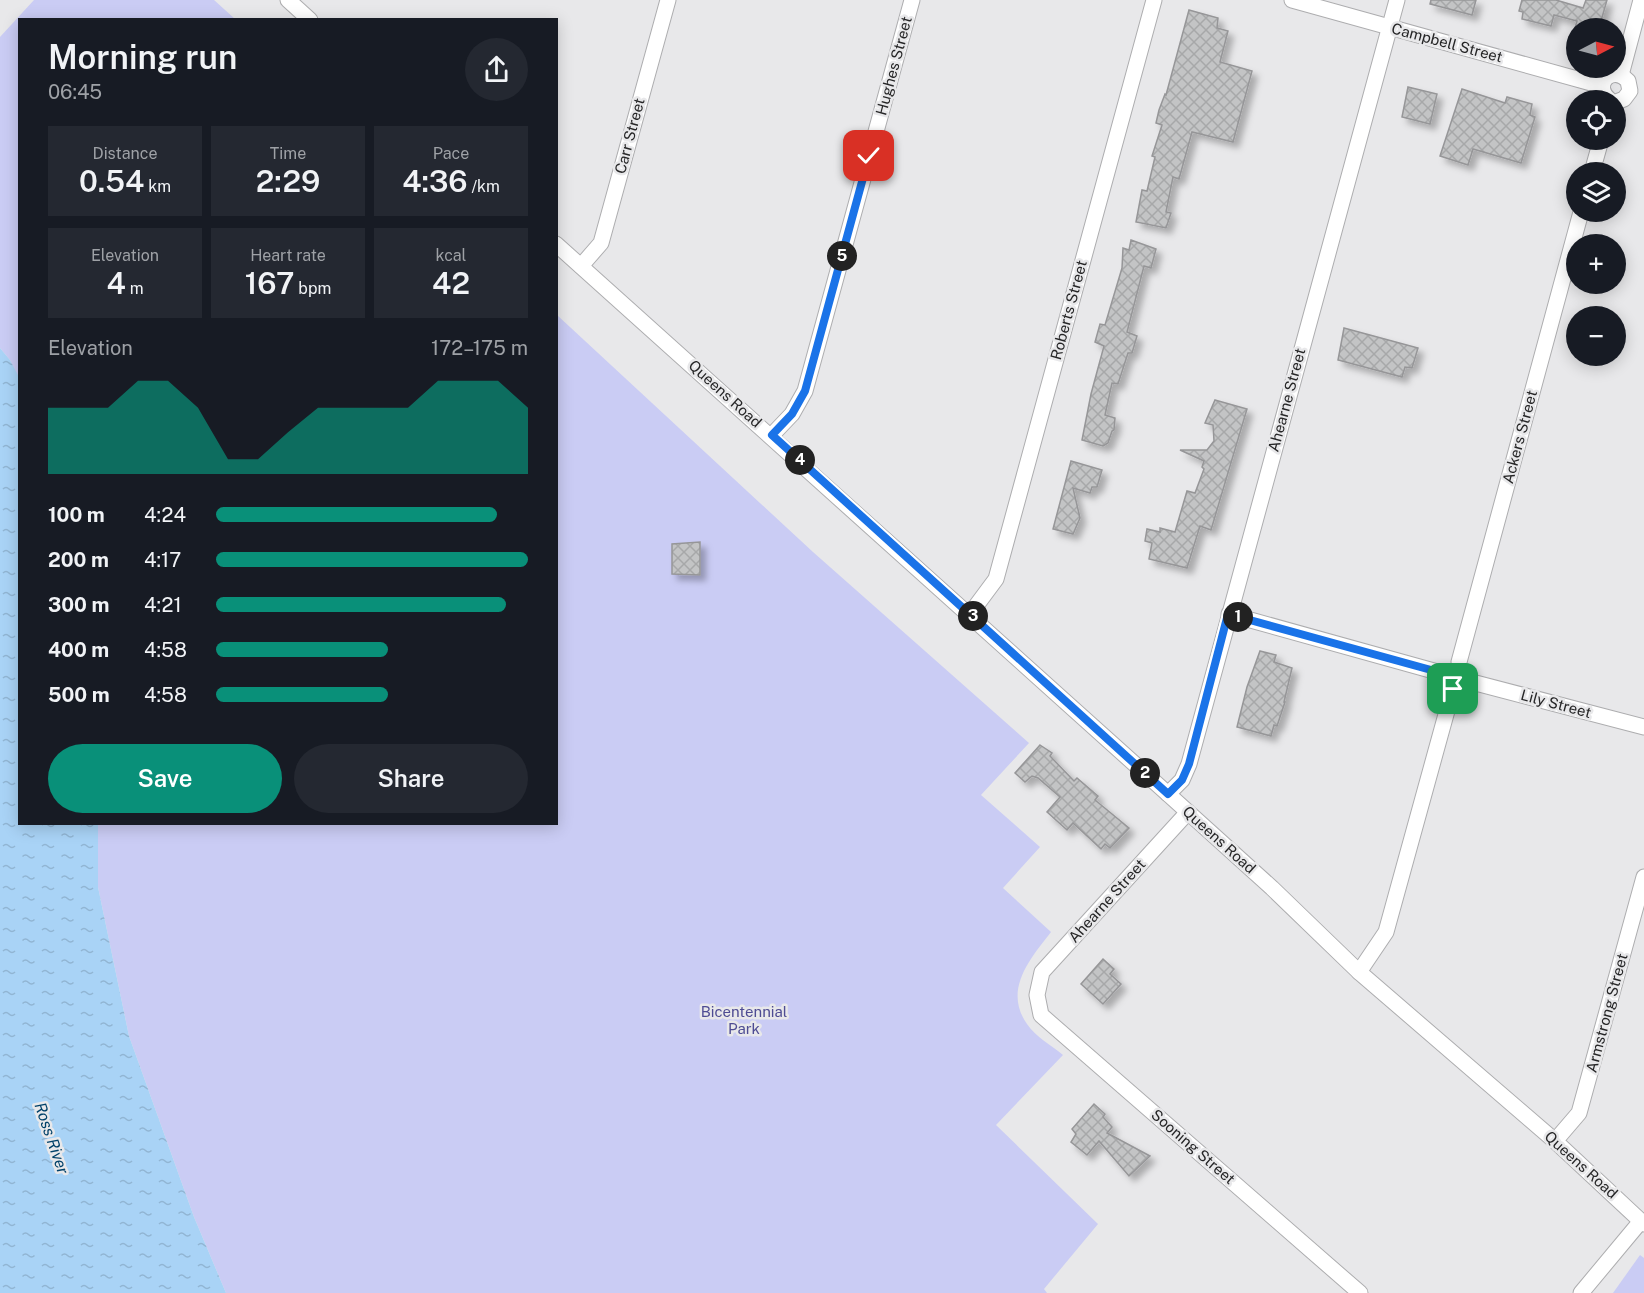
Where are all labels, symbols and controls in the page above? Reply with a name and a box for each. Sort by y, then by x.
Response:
street label: Hughes Street [872,14,915,117]
north arrow [1566,18,1626,78]
map controls [1566,18,1626,366]
street label: Campbell Street [1390,20,1505,66]
text: Morning run [48,38,237,76]
button: share [465,38,528,101]
text: 06:45 [48,80,102,104]
button: locate [1566,90,1626,150]
street label: Carr Street [611,96,648,176]
pin [843,130,894,181]
icon: check [852,139,885,172]
text: Distance [93,144,157,163]
text: Time [270,144,306,163]
text: Pace [433,144,469,163]
button: layers [1566,162,1626,222]
text: 0.54 [79,163,144,199]
text: 2:29 [256,163,320,199]
text: 4:36 [402,163,468,199]
text: km [144,177,171,196]
text: /km [468,177,500,196]
button: + [1566,234,1626,294]
pin: 5 [827,241,857,271]
text: Elevation [91,246,159,265]
text: Heart rate [250,246,326,265]
text: kcal [436,246,466,265]
text: 5 [837,246,847,265]
street label: Roberts Street [1047,258,1090,361]
text: 4 [106,265,126,301]
text: 167 [245,265,294,301]
text: 42 [432,265,470,301]
text: m [126,279,144,298]
text: bpm [294,279,331,298]
button: − [1566,306,1626,366]
text: Elevation [48,336,133,360]
text: 172–175 m [431,336,528,360]
street label: Ahearne Street [1265,346,1309,453]
street label: Queens Road [685,356,765,431]
street label: Ackers Street [1499,388,1540,485]
pin: 4 [785,445,815,475]
text: 4 [795,450,805,469]
text: 100 m [48,503,105,527]
text: 4:24 [144,503,186,527]
text: 200 m [48,548,109,572]
text: 4:17 [144,548,181,572]
text: 300 m [48,593,109,617]
text: 4:21 [144,593,182,617]
pin: 3 [958,601,988,631]
pin: 1 [1223,602,1253,632]
text: 3 [968,606,978,625]
text: 1 [1235,607,1241,626]
text: 400 m [48,638,109,662]
text: 4:58 [144,638,187,662]
pin [1427,663,1478,714]
icon: arrive [1436,672,1469,705]
text: 500 m [48,683,110,707]
text: 4:58 [144,683,187,707]
street label: Lily Street [1519,686,1593,721]
button: Save [48,744,282,813]
button: Share [294,744,528,813]
pin: 2 [1130,758,1160,788]
text: 2 [1140,763,1150,782]
street label: Queens Road [1179,802,1259,877]
street label: Ahearne Street [1065,855,1149,946]
street label: Armstrong Street [1582,951,1631,1074]
park label: Bicentennial Park [701,1003,787,1037]
water label: Ross River [30,1100,73,1177]
street label: Sooning Street [1148,1106,1239,1188]
street label: Queens Road [1541,1127,1621,1202]

